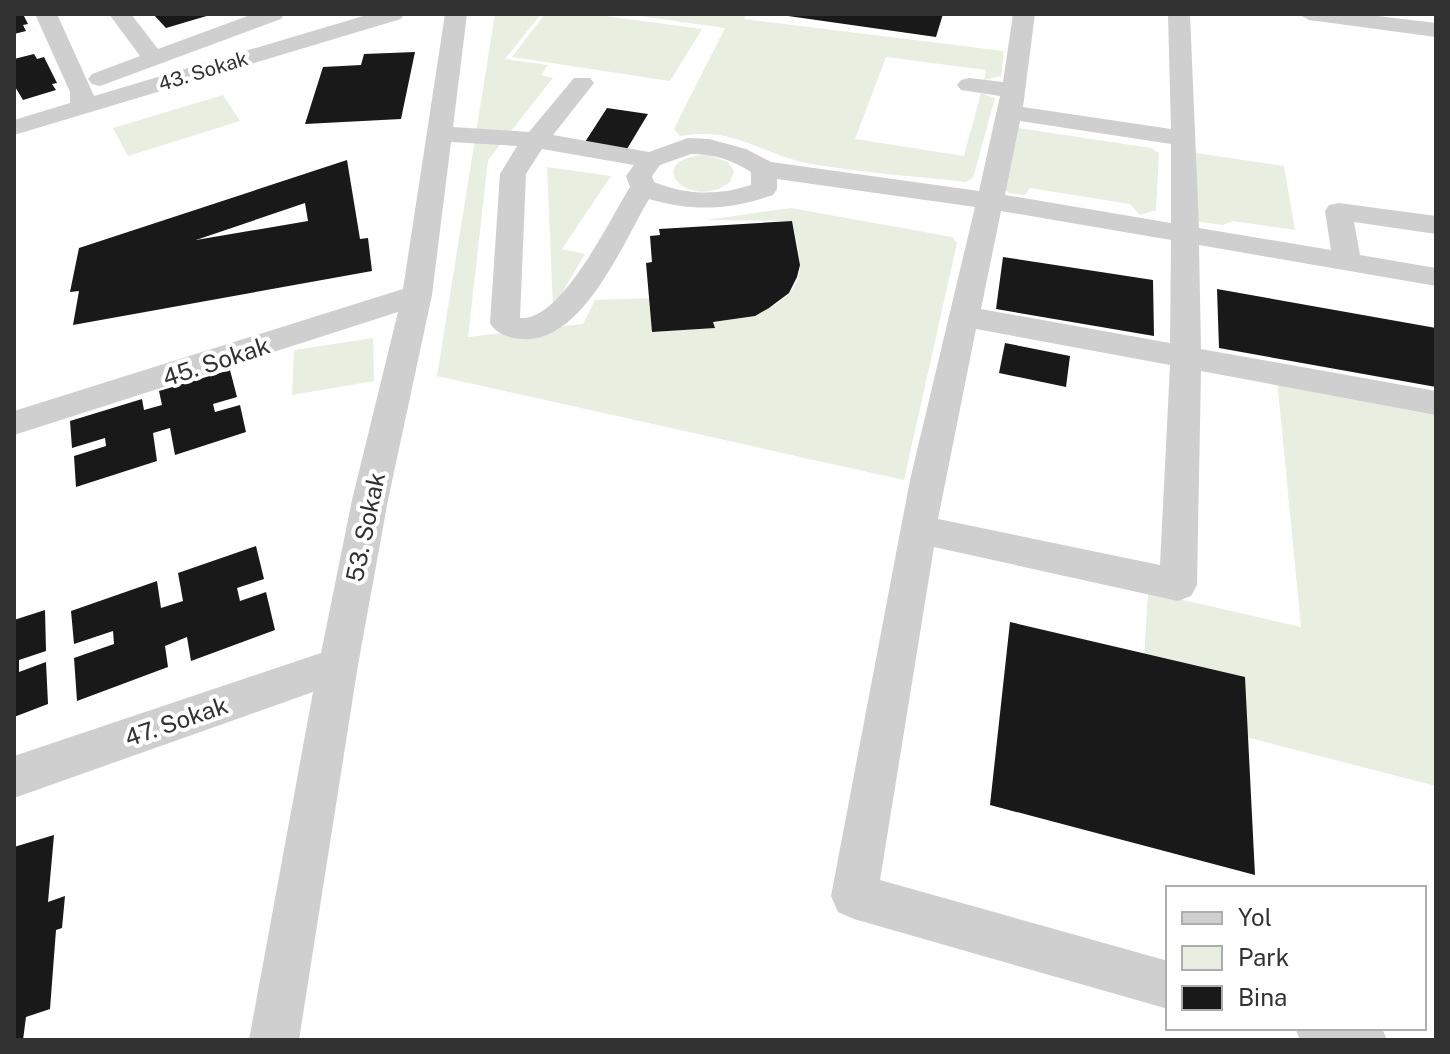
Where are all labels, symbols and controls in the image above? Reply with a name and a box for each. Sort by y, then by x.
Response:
street label: 43. Sokak [155,46,251,96]
street label: 45. Sokak [159,331,273,391]
street label: 53. Sokak [340,470,390,584]
street label: 47. Sokak [121,690,231,752]
legend [1166,886,1426,1030]
text: Yol [1238,903,1272,931]
text: Park [1238,943,1289,971]
text: Bina [1238,983,1287,1011]

